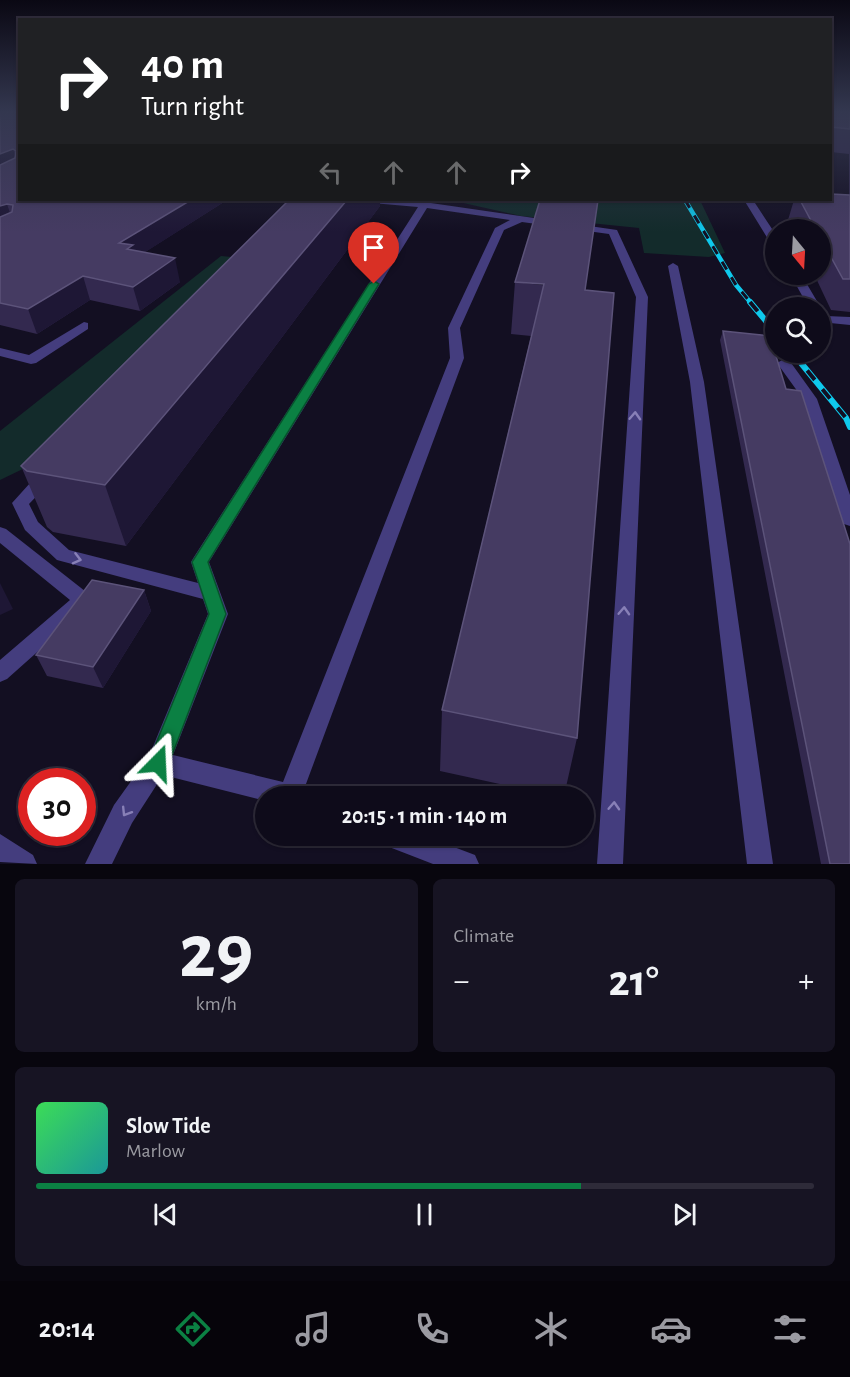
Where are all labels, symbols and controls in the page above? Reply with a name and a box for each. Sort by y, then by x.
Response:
icon: right [42,42,120,120]
text: 40 m [141,44,224,86]
text: Turn right [141,93,244,120]
icon: left [314,156,347,189]
icon: ahead [377,156,410,189]
icon: ahead [440,156,473,189]
icon: right [503,156,536,189]
north arrow [765,219,831,285]
map controls [765,219,831,363]
pin [348,222,399,284]
icon: arrive [357,231,390,264]
button: search [765,297,831,363]
one-way arrow [629,412,642,421]
one-way arrow [71,552,82,564]
one-way arrow [618,606,631,615]
position arrow [126,731,190,795]
speed limit sign: 30 [18,768,96,846]
one-way arrow [607,801,620,810]
text: 20:15 · 1 min · 140 m [342,805,507,827]
one-way arrow [121,806,133,816]
text: 29 [179,914,253,992]
text: Climate [454,926,514,946]
text: 21° [608,959,659,1004]
text: − [454,965,469,998]
text: + [798,965,814,998]
text: km/h [196,994,237,1014]
text: Slow Tide [126,1115,211,1137]
text: Marlow [126,1141,185,1161]
icon: previous [149,1198,182,1231]
icon: pause [408,1198,441,1231]
icon: next [668,1198,701,1231]
icon: directions [172,1308,214,1350]
icon: music [292,1308,334,1350]
icon: phone [411,1308,453,1350]
icon: climate [530,1308,572,1350]
icon: car [650,1308,692,1350]
icon: filters [769,1308,811,1350]
text: 20:14 [39,1315,95,1342]

